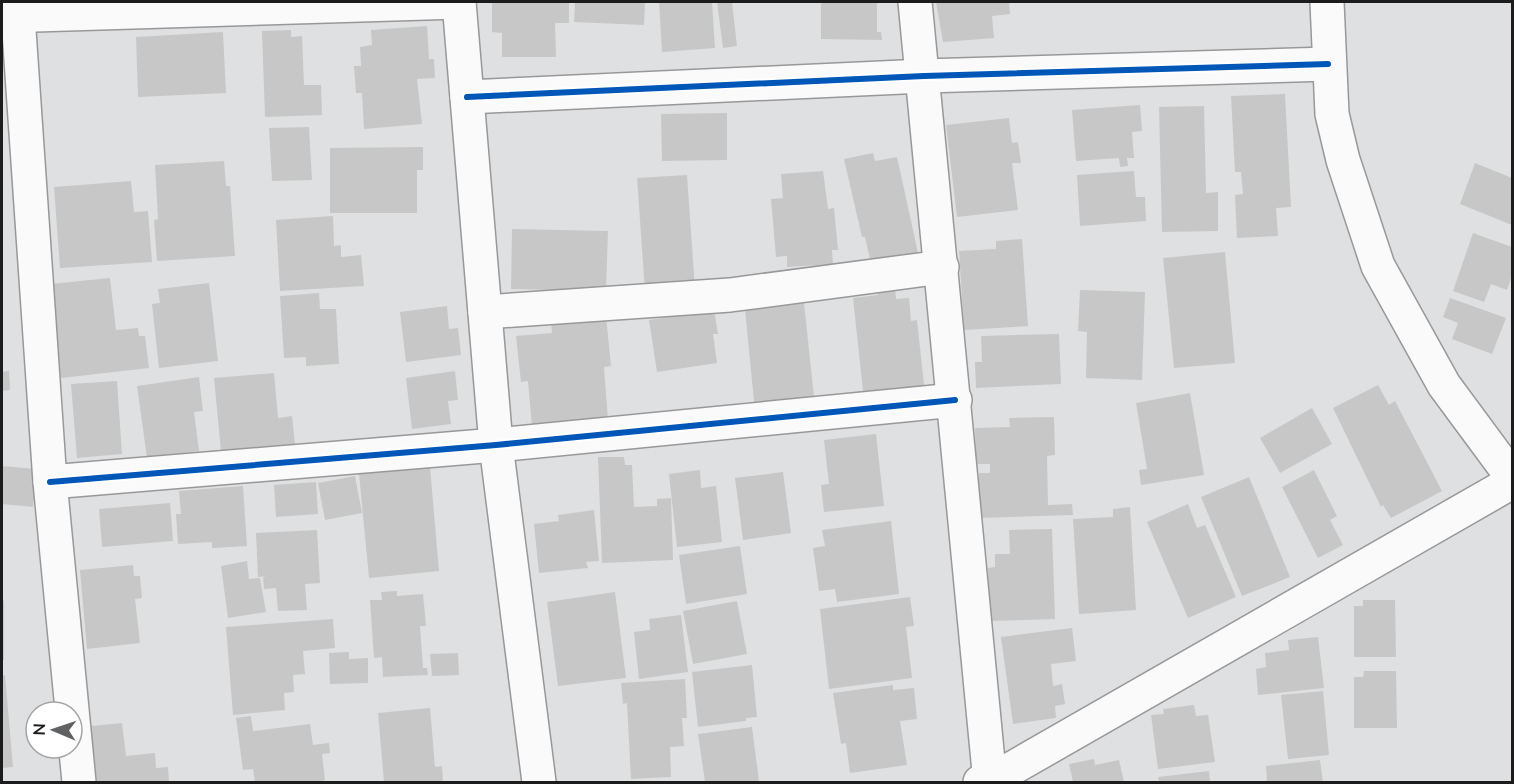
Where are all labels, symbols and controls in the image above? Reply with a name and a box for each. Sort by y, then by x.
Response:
north arrow [24,700,84,760]
text: N [29,723,48,736]

